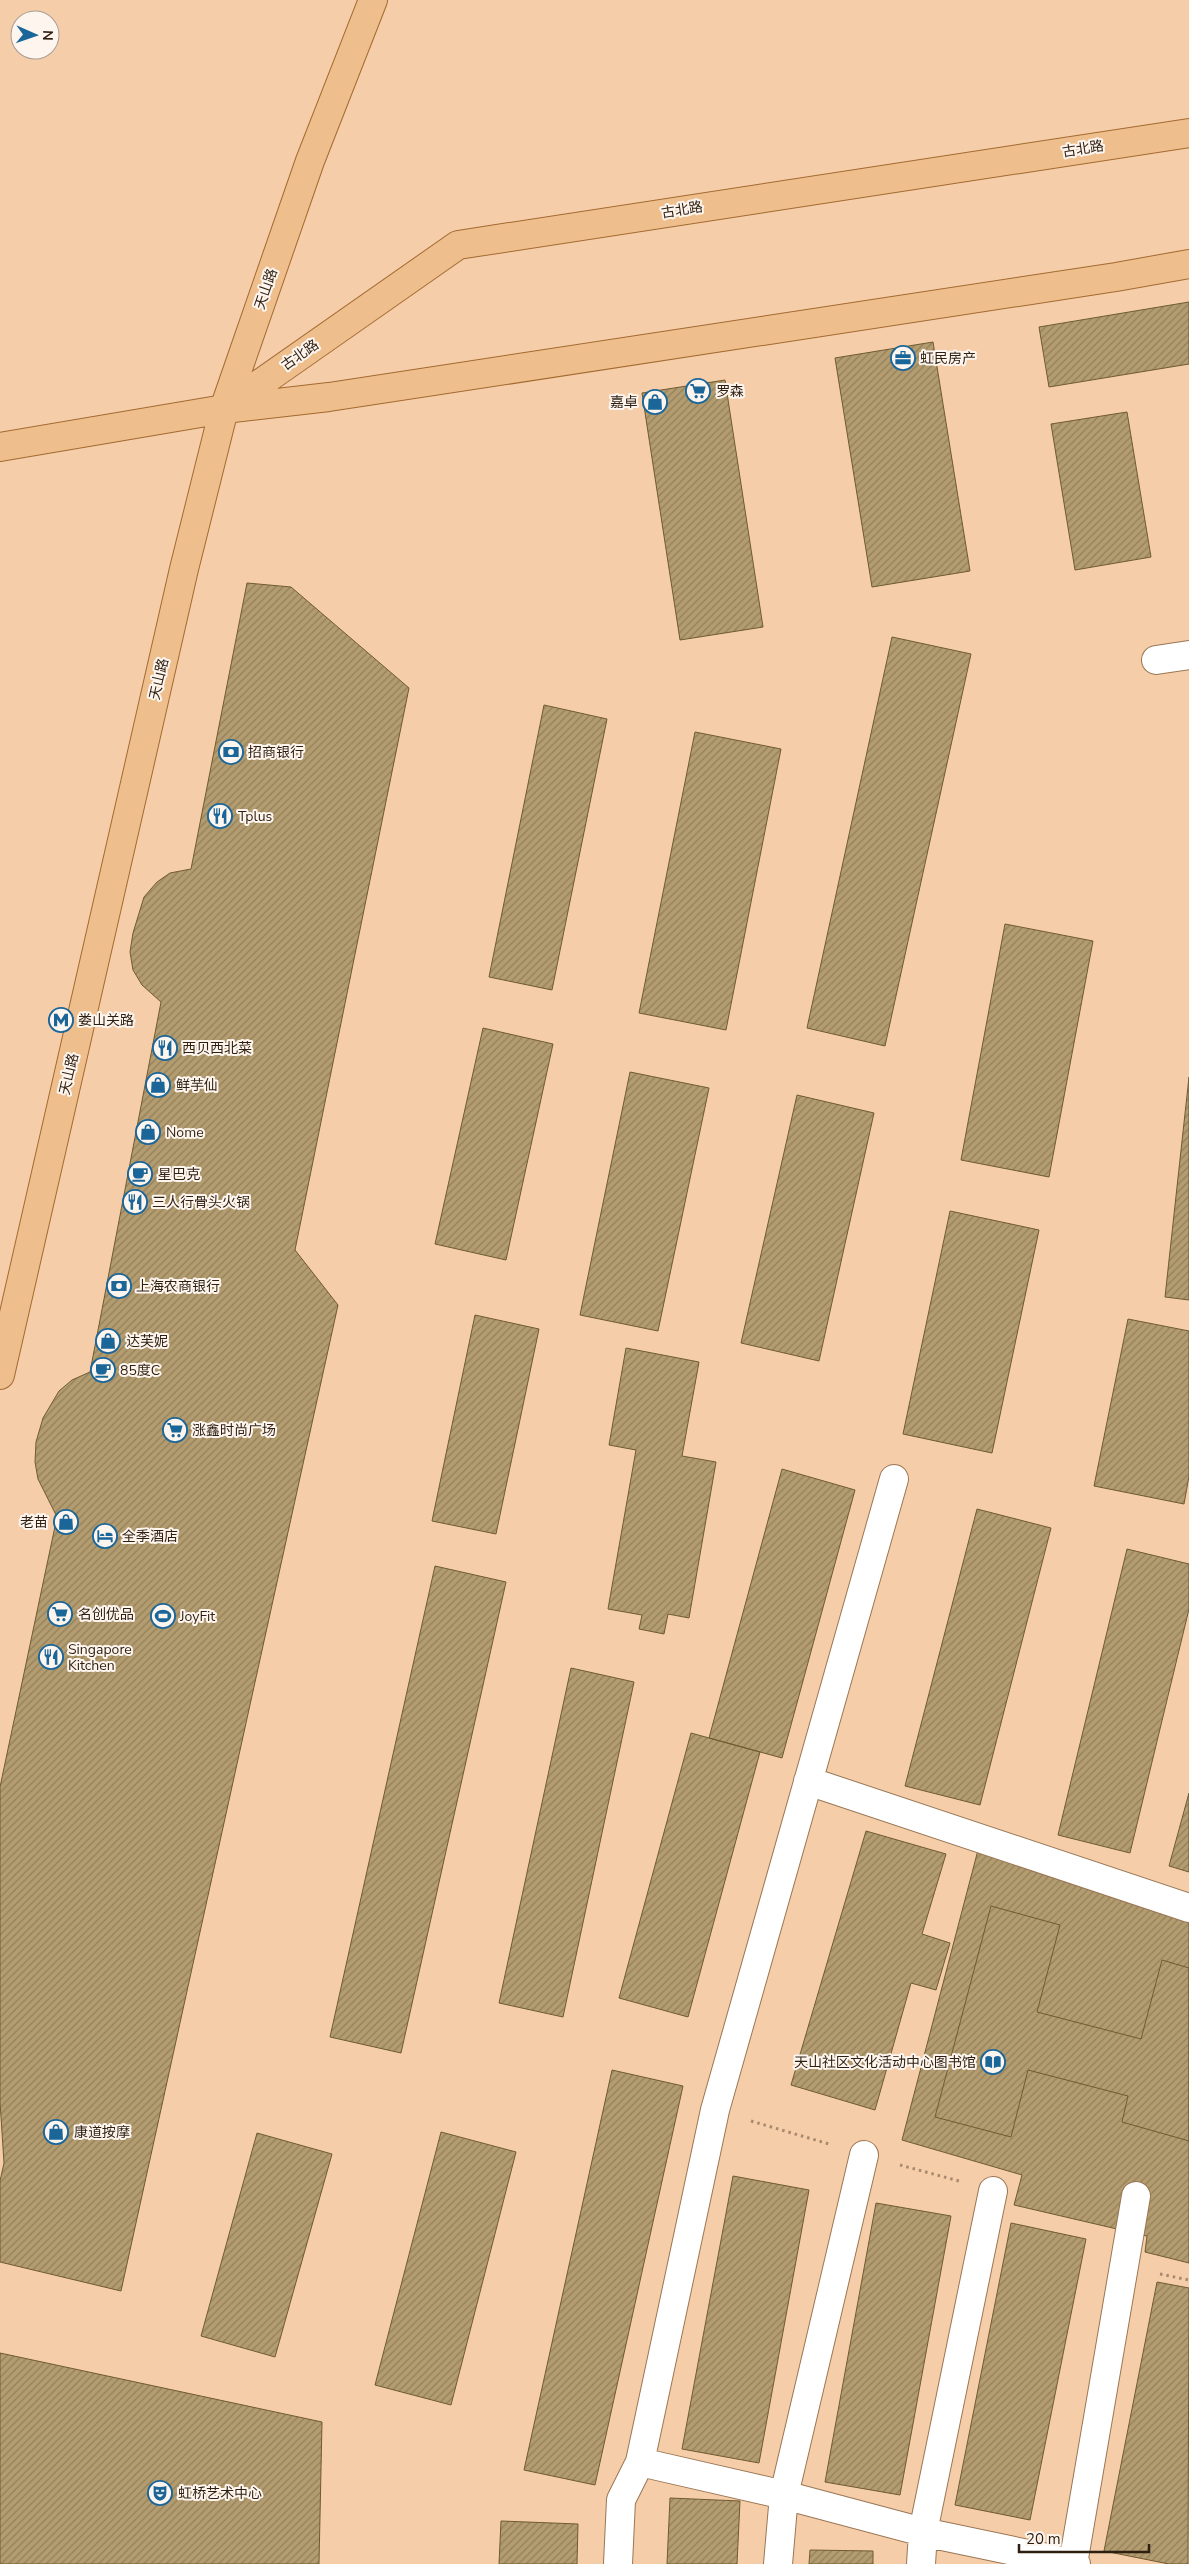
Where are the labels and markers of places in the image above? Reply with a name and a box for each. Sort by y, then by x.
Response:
office icon: 虹民房产 [890,345,916,371]
place label: 虹民房产 [920,349,976,368]
supermarket icon: 罗森 [685,378,711,404]
place label: 罗森 [716,382,744,401]
shop icon: 嘉卓 [642,389,668,415]
place label: 嘉卓 [610,393,638,412]
bank icon: 招商银行 [218,739,244,765]
place label: 招商银行 [248,743,304,762]
restaurant icon: Tplus [207,803,233,829]
place label: Tplus [238,807,273,826]
metro station icon: 娄山关路 [48,1007,74,1033]
place label: 娄山关路 [78,1011,134,1030]
restaurant icon: 西贝西北菜 [152,1035,178,1061]
place label: 西贝西北菜 [182,1039,252,1058]
shop icon: 鲜芋仙 [145,1072,171,1098]
place label: 鲜芋仙 [176,1076,218,1095]
shop icon: Nome [135,1119,161,1145]
place label: Nome [166,1123,204,1142]
cafe icon: 星巴克 [127,1161,153,1187]
place label: 星巴克 [158,1165,200,1184]
restaurant icon: 三人行骨头火锅 [122,1189,148,1215]
place label: 三人行骨头火锅 [152,1193,250,1212]
bank icon: 上海农商银行 [106,1273,132,1299]
place label: 上海农商银行 [136,1277,220,1296]
shop icon: 达芙妮 [95,1328,121,1354]
place label: 达芙妮 [126,1332,168,1351]
cafe icon: 85度C [90,1357,116,1383]
place label: 85度C [120,1361,160,1380]
supermarket icon: 涨鑫时尚广场 [162,1417,188,1443]
place label: 涨鑫时尚广场 [192,1421,276,1440]
shop icon: 老苗 [53,1509,79,1535]
place label: 老苗 [20,1513,48,1532]
hotel icon: 全季酒店 [92,1523,118,1549]
place label: 全季酒店 [122,1527,178,1546]
supermarket icon: 名创优品 [47,1601,73,1627]
sports icon: JoyFit [150,1603,176,1629]
place label: 名创优品 [78,1605,134,1624]
place label: JoyFit [179,1607,215,1626]
place label: Singapore Kitchen [68,1640,132,1675]
restaurant icon: Singapore Kitchen [38,1644,64,1670]
library icon: 天山社区文化活动中心图书馆 [980,2049,1006,2075]
place label: 天山社区文化活动中心图书馆 [794,2053,976,2072]
shop icon: 康道按摩 [43,2119,69,2145]
place label: 康道按摩 [74,2123,130,2142]
theatre icon: 虹桥艺术中心 [147,2480,173,2506]
place label: 虹桥艺术中心 [178,2484,262,2503]

